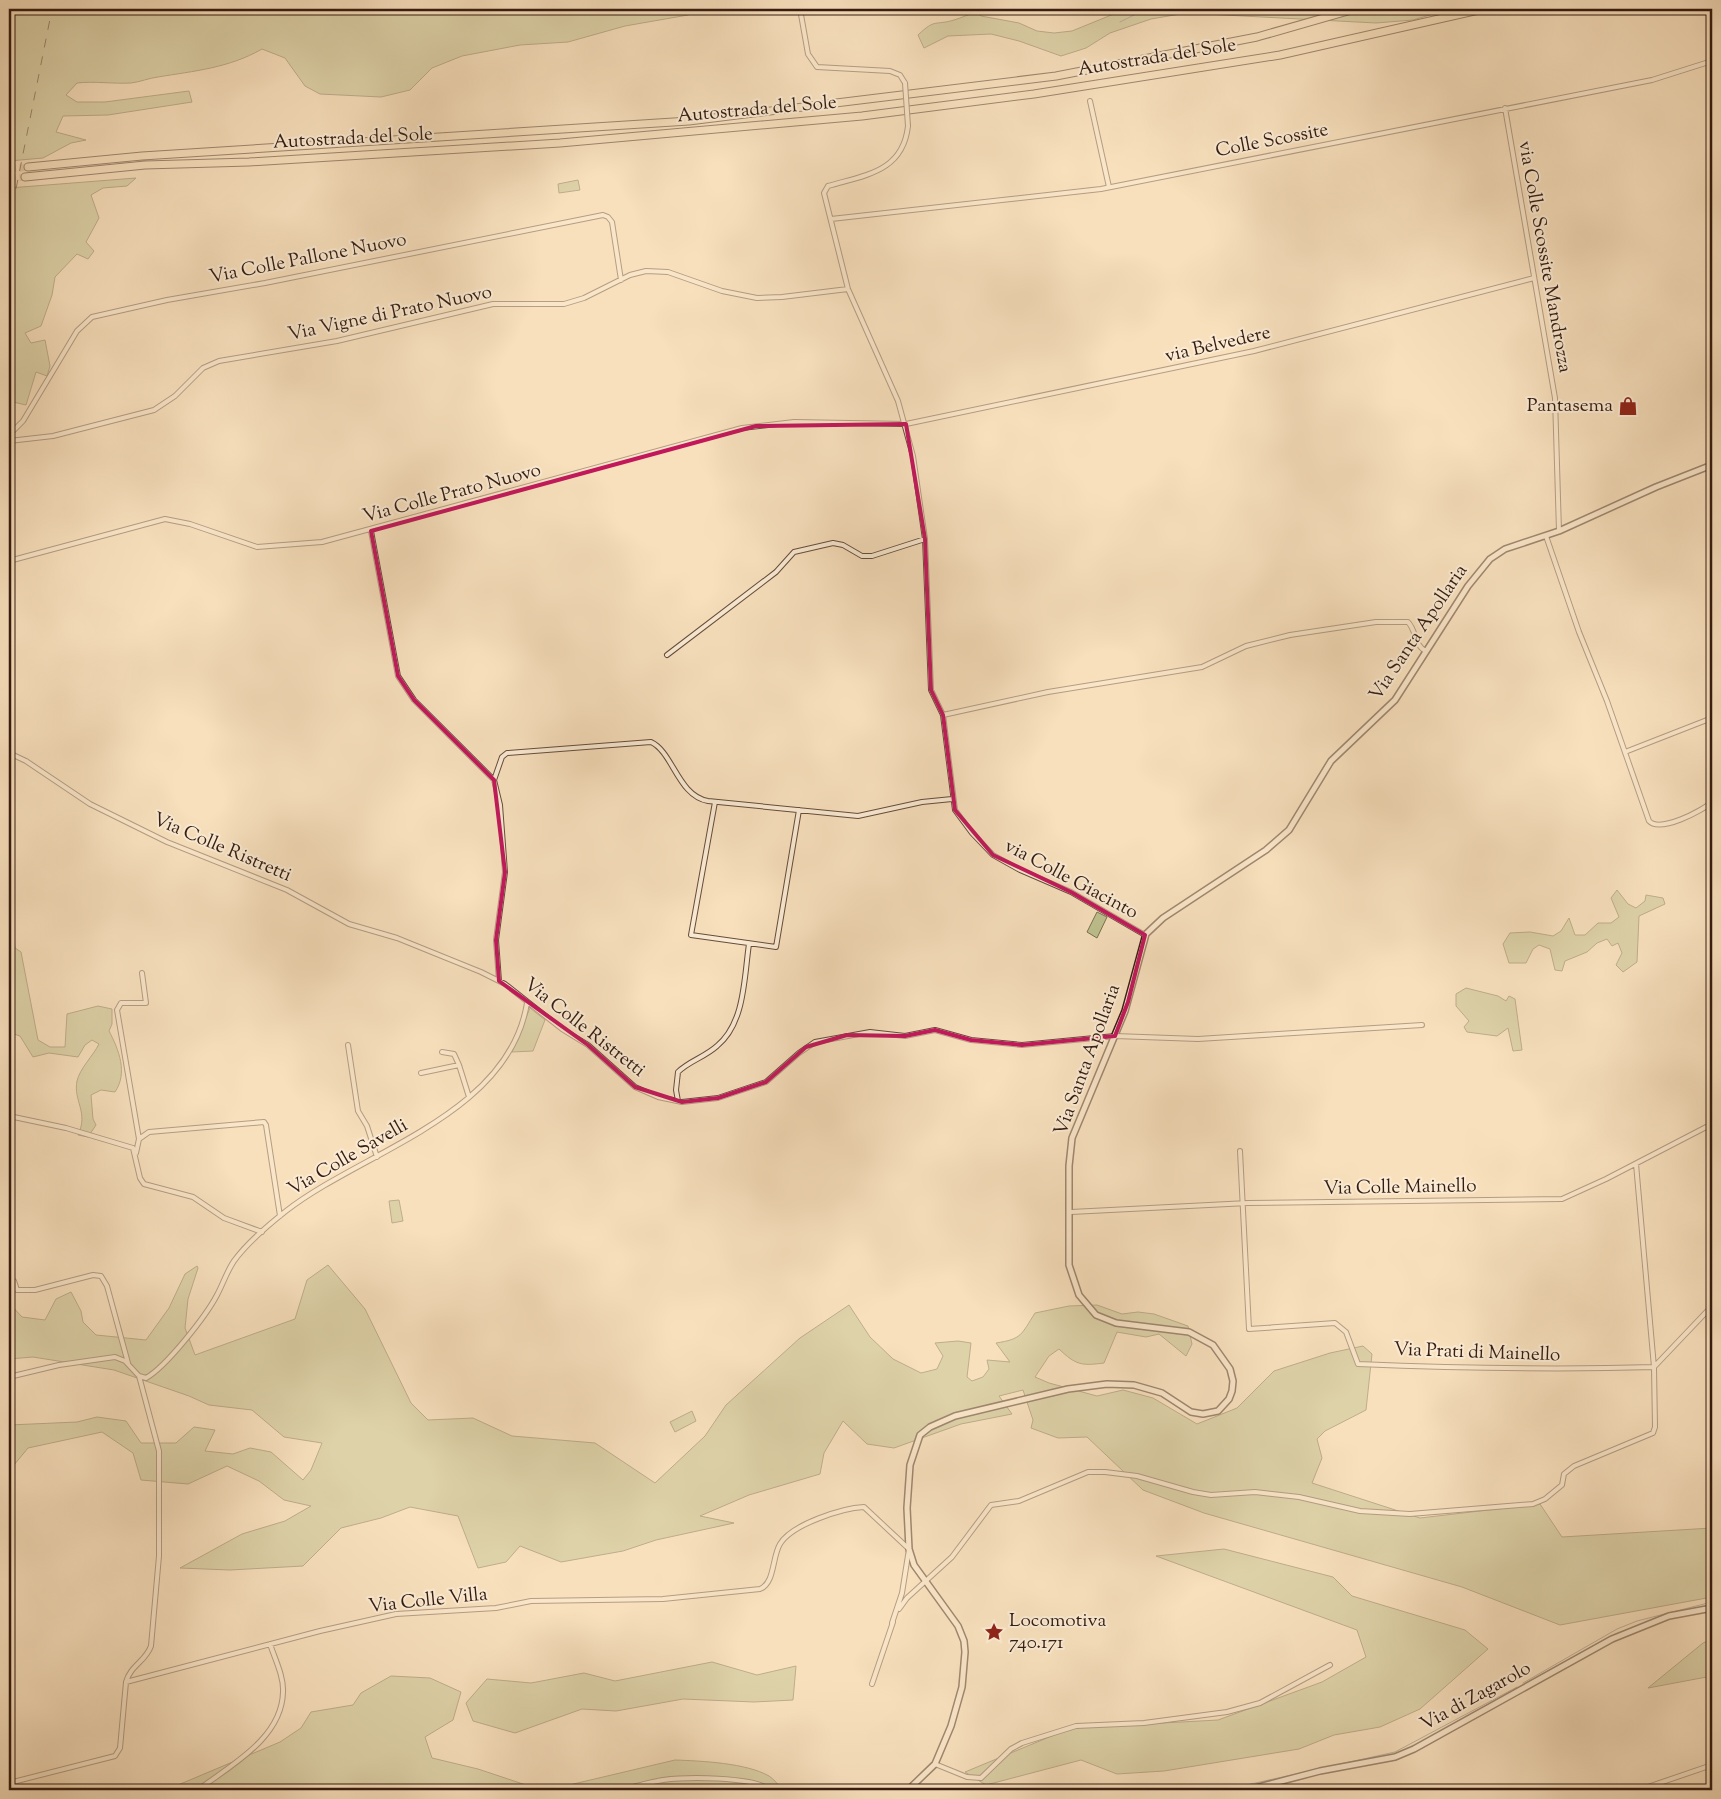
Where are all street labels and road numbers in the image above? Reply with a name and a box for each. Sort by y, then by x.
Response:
street label: Autostrada del Sole [1076,32,1238,84]
street label: Autostrada del Sole [676,90,838,130]
street label: Colle Scossite [1213,117,1331,165]
street label: Autostrada del Sole [272,121,434,157]
street label: via Colle Scossite Mandrozza [1510,139,1578,375]
street label: Via Colle Pallone Nuovo [207,227,409,291]
street label: Via Vigne di Prato Nuovo [285,279,495,349]
street label: via Belvedere [1163,320,1274,370]
street label: Via Colle Prato Nuovo [360,457,544,531]
street label: Via Santa Apollaria [1363,559,1475,707]
street label: Via Colle Ristretti [149,807,295,889]
street label: via Colle Giacinto [999,833,1143,927]
street label: Via Colle Ristretti [517,972,651,1084]
street label: Via Santa Apollaria [1048,980,1128,1139]
street label: Via Colle Savelli [283,1113,413,1203]
street label: Via Colle Mainello [1323,1173,1477,1203]
street label: Via Prati di Mainello [1393,1337,1561,1369]
street label: Via Colle Villa [367,1581,489,1621]
street label: Via di Zagarolo [1416,1656,1536,1738]

